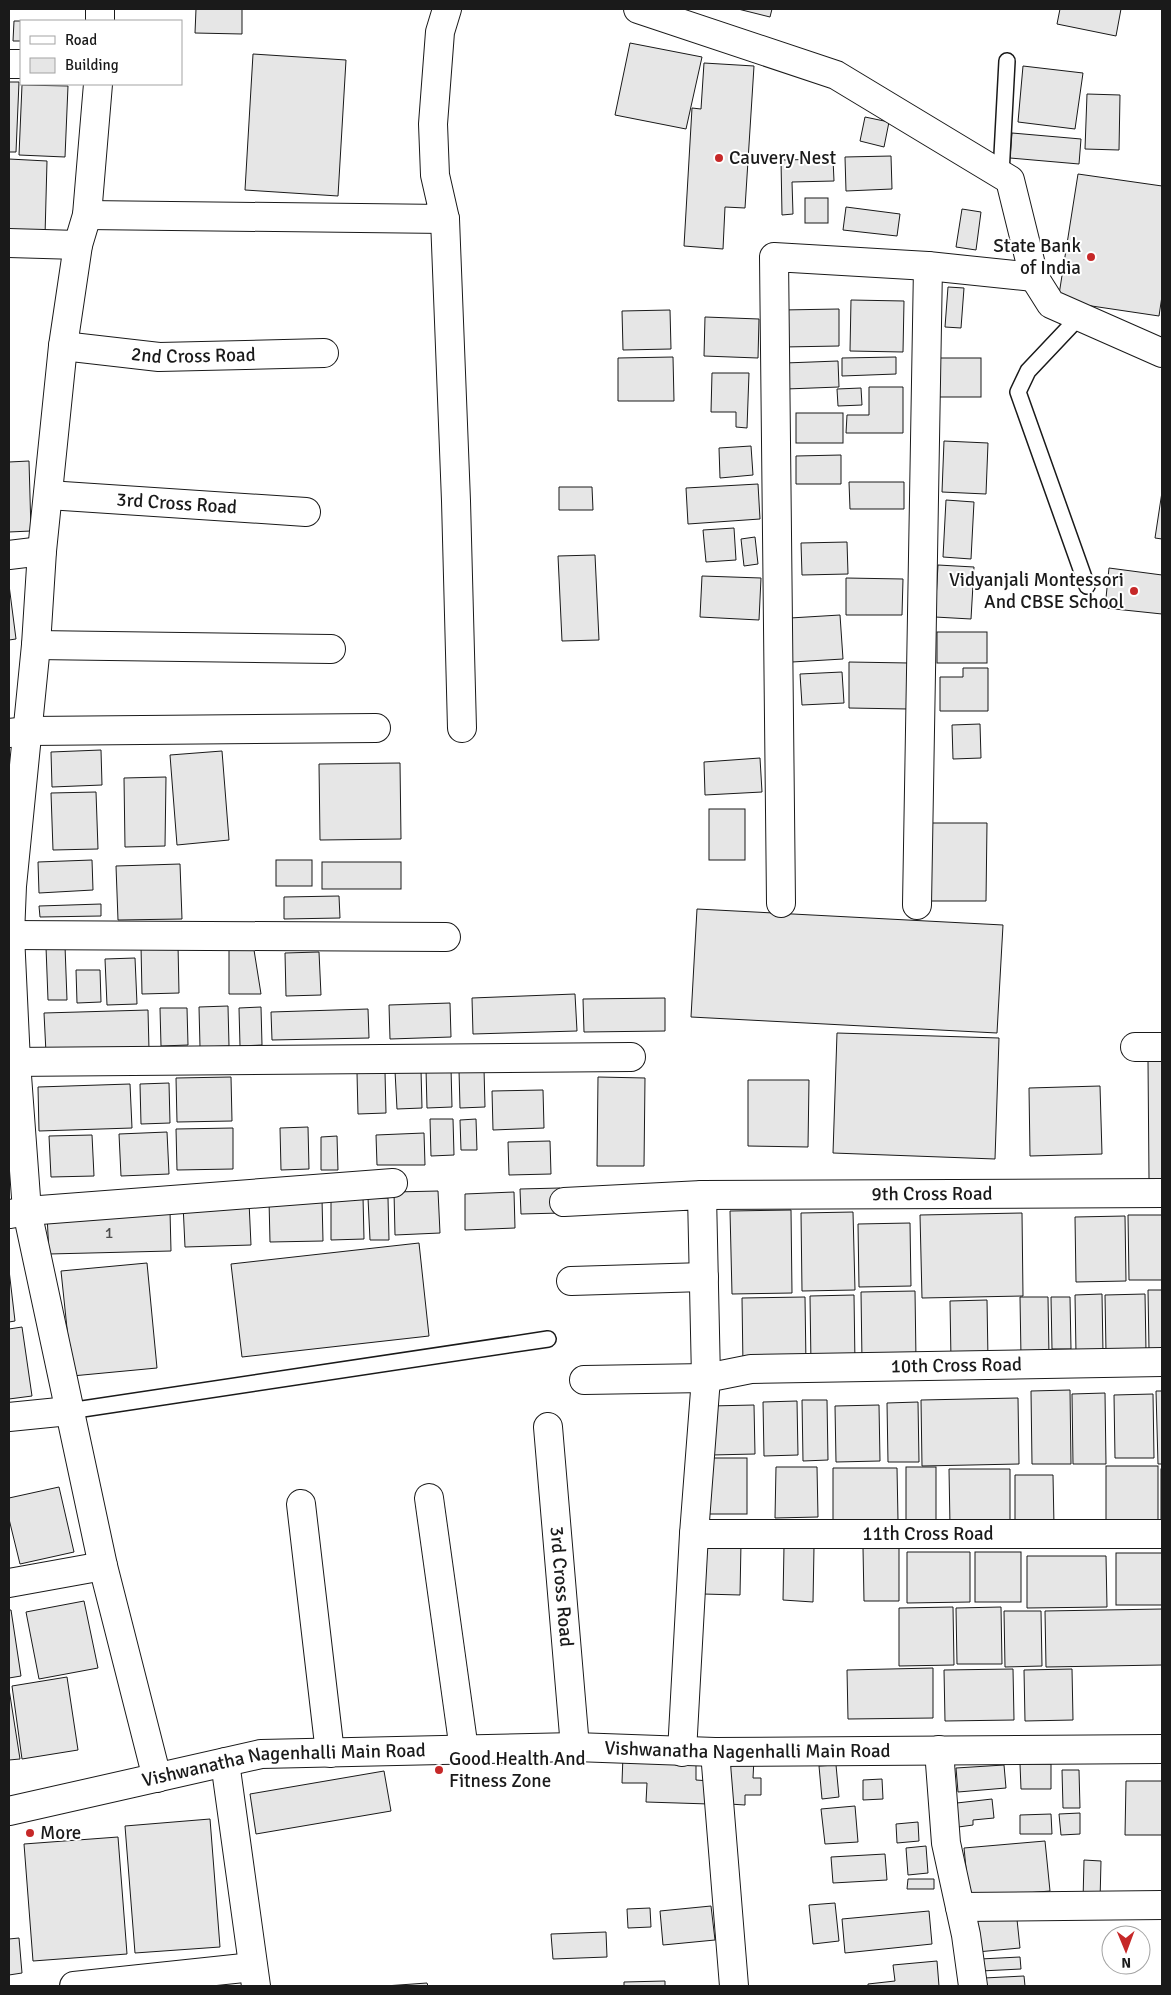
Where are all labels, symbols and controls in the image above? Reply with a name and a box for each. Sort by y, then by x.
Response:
legend [20,20,182,85]
text: Road [65,31,97,49]
text: Building [65,56,119,74]
place label: Cauvery Nest [729,146,837,170]
marker: Cauvery Nest [713,152,725,164]
place label: State Bank of India [993,234,1081,280]
marker: State Bank of India [1085,251,1097,263]
street label: 2nd Cross Road [130,342,256,369]
street label: 3rd Cross Road [116,488,238,519]
place label: Vidyanjali Montessori And CBSE School [949,568,1124,614]
marker: Vidyanjali Montessori And CBSE School [1128,585,1140,597]
street label: 9th Cross Road [871,1182,993,1206]
house number: 1 [105,1223,113,1243]
street label: 10th Cross Road [890,1352,1022,1379]
street label: 11th Cross Road [862,1522,994,1546]
street label: 3rd Cross Road [544,1525,578,1648]
street label: Vishwanatha Nagenhalli Main Road [604,1736,891,1764]
street label: Vishwanatha Nagenhalli Main Road [140,1738,426,1793]
place label: Good Health And Fitness Zone [449,1747,586,1793]
marker: Good Health And Fitness Zone [433,1764,445,1776]
place label: More [40,1821,81,1845]
marker: More [24,1827,36,1839]
north arrow [1101,1925,1151,1975]
text: N [1121,1954,1131,1971]

